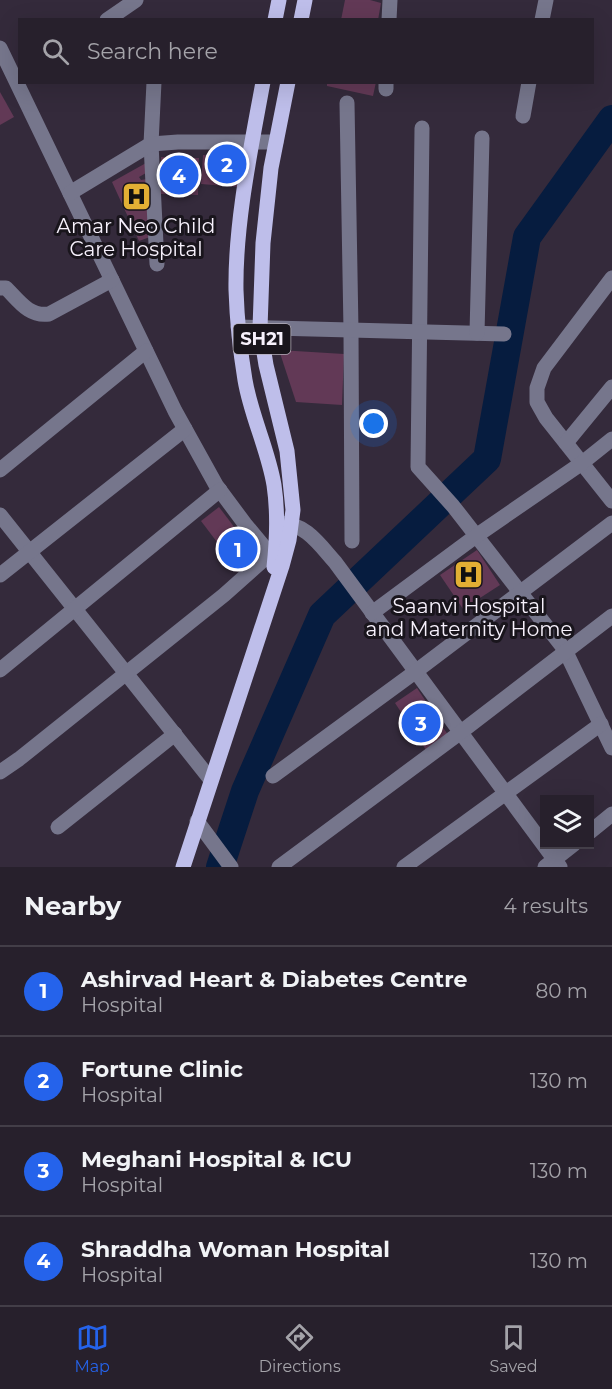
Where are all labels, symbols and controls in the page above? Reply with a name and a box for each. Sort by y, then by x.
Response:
search box [18,18,594,84]
icon: search [39,35,72,68]
text: Search here [87,38,218,65]
pin: 2 [208,142,246,186]
pin: 4 [160,152,198,198]
hospital icon: Amar Neo Child Care Hospital [120,180,152,212]
place label: Amar Neo Child Care Hospital [57,214,215,261]
road number: SH21 [234,324,290,354]
your location [359,409,388,438]
pin: 1 [218,526,258,572]
hospital icon: Saanvi Hospital and Maternity Home [453,559,485,591]
place label: Saanvi Hospital and Maternity Home [365,594,573,641]
pin: 3 [402,700,440,746]
map controls [540,795,594,849]
button: layers [540,795,594,849]
text: Nearby [24,890,121,922]
text: 4 results [503,894,588,918]
text: Ashirvad Heart & Diabetes Centre [81,966,467,993]
text: 1 [40,979,47,1003]
text: 80 m [536,979,588,1003]
text: Hospital [81,993,163,1017]
text: Fortune Clinic [81,1056,243,1083]
text: 2 [38,1069,49,1093]
text: 130 m [530,1069,588,1093]
text: Hospital [81,1083,163,1107]
text: Meghani Hospital & ICU [81,1146,352,1173]
text: 3 [38,1159,49,1183]
text: 130 m [530,1159,588,1183]
text: Hospital [81,1173,163,1197]
text: Shraddha Woman Hospital [81,1236,390,1263]
text: 4 [37,1249,50,1273]
text: 130 m [530,1249,588,1273]
text: Hospital [81,1263,163,1287]
tab: Map [74,1321,110,1376]
tab: Directions [259,1321,341,1376]
tab: Saved [490,1321,538,1376]

